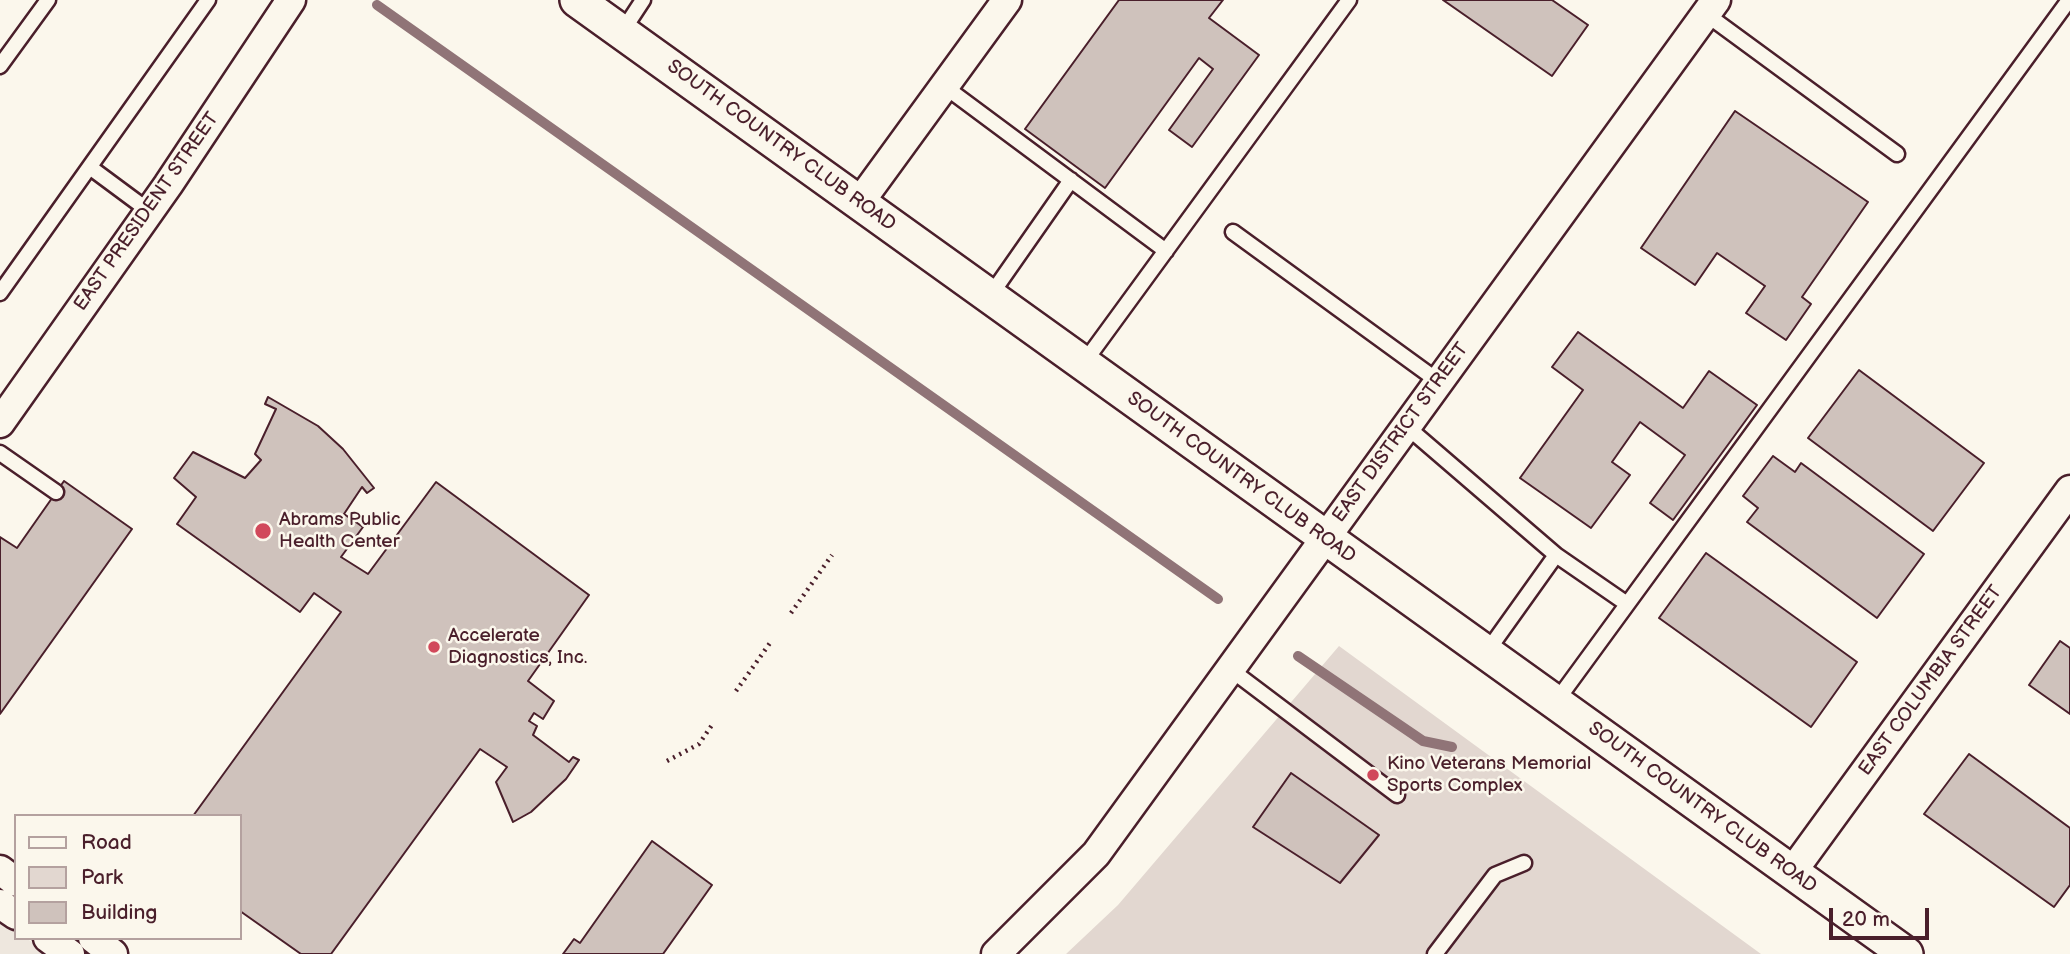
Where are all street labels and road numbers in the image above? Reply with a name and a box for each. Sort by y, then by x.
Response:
street label: SOUTH COUNTRY CLUB ROAD [662,55,900,237]
street label: EAST PRESIDENT STREET [70,108,224,316]
street label: EAST DISTRICT STREET [1328,339,1474,527]
street label: SOUTH COUNTRY CLUB ROAD [1122,387,1360,569]
street label: EAST COLUMBIA STREET [1854,582,2008,780]
street label: SOUTH COUNTRY CLUB ROAD [1583,717,1821,899]

